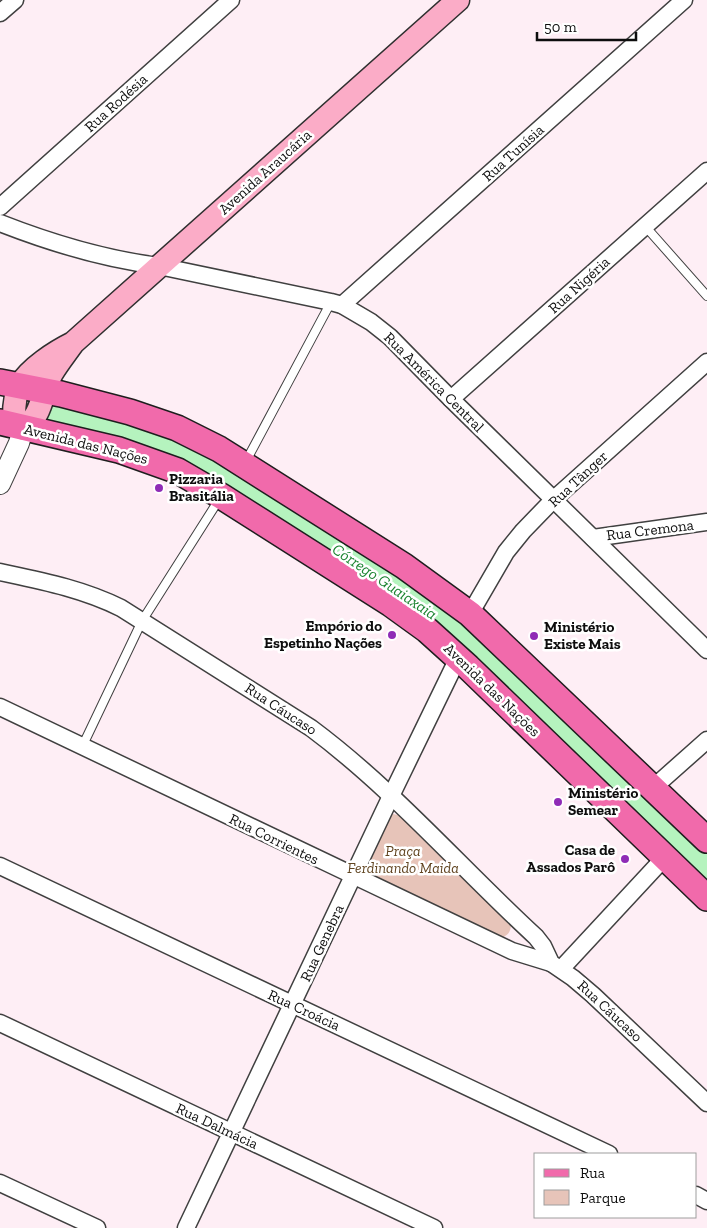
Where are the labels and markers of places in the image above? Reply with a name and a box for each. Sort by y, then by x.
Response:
place label: Pizzaria Brasitália [169,470,234,505]
marker: Pizzaria Brasitália [153,482,165,494]
place label: Empório do Espetinho Nações [264,617,382,652]
place label: Ministério Existe Mais [544,618,621,653]
marker: Empório do Espetinho Nações [386,629,398,641]
marker: Ministério Existe Mais [528,630,540,642]
place label: Ministério Semear [568,784,638,819]
marker: Ministério Semear [552,796,564,808]
place label: Casa de Assados Parô [526,841,615,876]
marker: Casa de Assados Parô [619,853,631,865]

